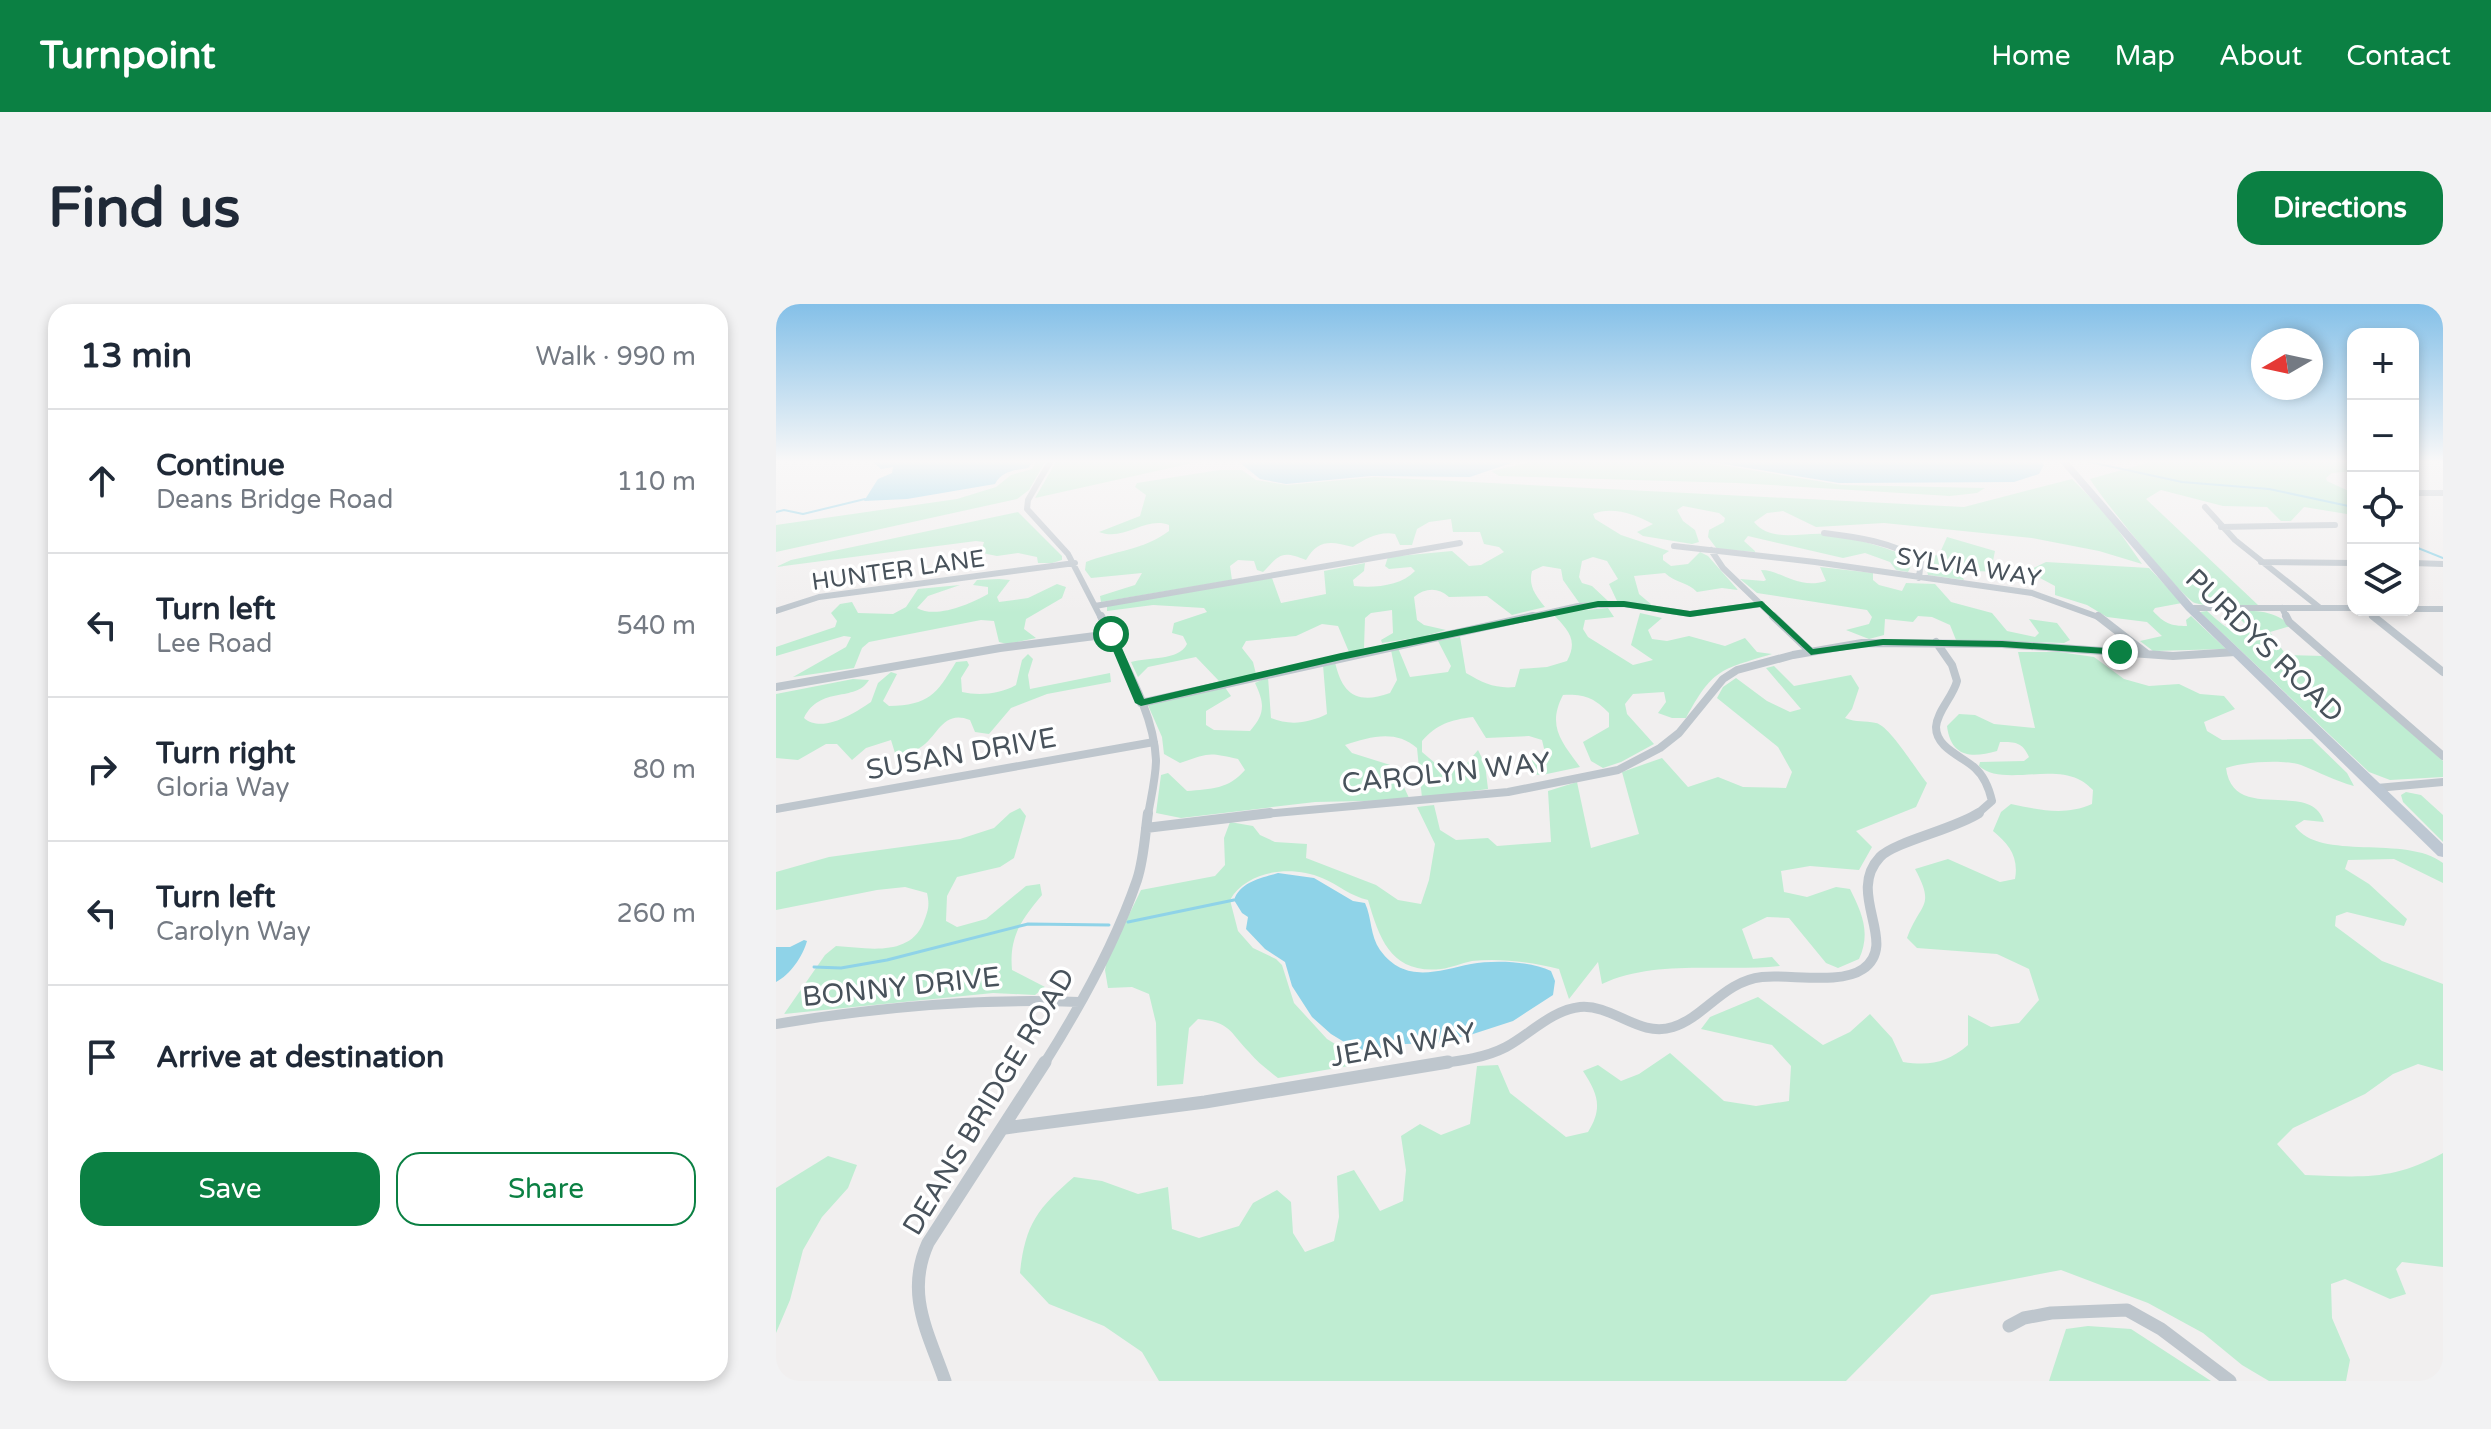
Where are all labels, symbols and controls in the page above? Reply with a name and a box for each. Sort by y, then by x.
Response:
text: Turnpoint [40,33,215,79]
text: Home [1991,39,2071,73]
text: Map [2115,39,2175,73]
text: About [2219,39,2302,73]
text: Contact [2346,39,2451,73]
button: Directions [2237,171,2443,245]
text: Find us [48,175,240,242]
north arrow [2251,328,2323,400]
map controls [2347,328,2419,616]
button: + [2347,328,2419,400]
text: 13 min [80,336,192,377]
text: Walk · 990 m [536,341,696,372]
button: − [2347,400,2419,472]
text: Continue [156,447,285,484]
icon: ahead [80,459,124,503]
text: 110 m [616,466,696,497]
button: locate [2347,472,2419,544]
text: Deans Bridge Road [156,484,393,515]
street label: SYLVIA WAY [1894,542,2043,593]
street label: HUNTER LANE [810,544,987,597]
button: layers [2347,544,2419,616]
street label: PURDYS ROAD [2178,562,2350,730]
text: Turn left [156,591,275,628]
icon: left [80,603,124,647]
text: 540 m [616,610,696,641]
route start [1093,616,1129,652]
text: Lee Road [156,628,273,659]
route end [2102,634,2138,670]
street label: SUSAN DRIVE [863,721,1059,787]
text: Turn right [156,735,296,772]
street label: CAROLYN WAY [1340,745,1552,801]
icon: right [80,747,124,791]
text: 80 m [633,754,696,785]
text: Gloria Way [156,772,289,803]
text: Turn left [156,879,275,916]
icon: left [80,891,124,935]
text: 260 m [616,898,696,929]
text: Carolyn Way [156,916,311,947]
street label: BONNY DRIVE [801,960,1002,1014]
street label: DEANS BRIDGE ROAD [896,962,1082,1241]
street label: JEAN WAY [1328,1015,1479,1074]
icon: arrive [80,1035,124,1079]
text: Arrive at destination [156,1039,444,1076]
button: Save [80,1152,380,1226]
button: Share [396,1152,696,1226]

